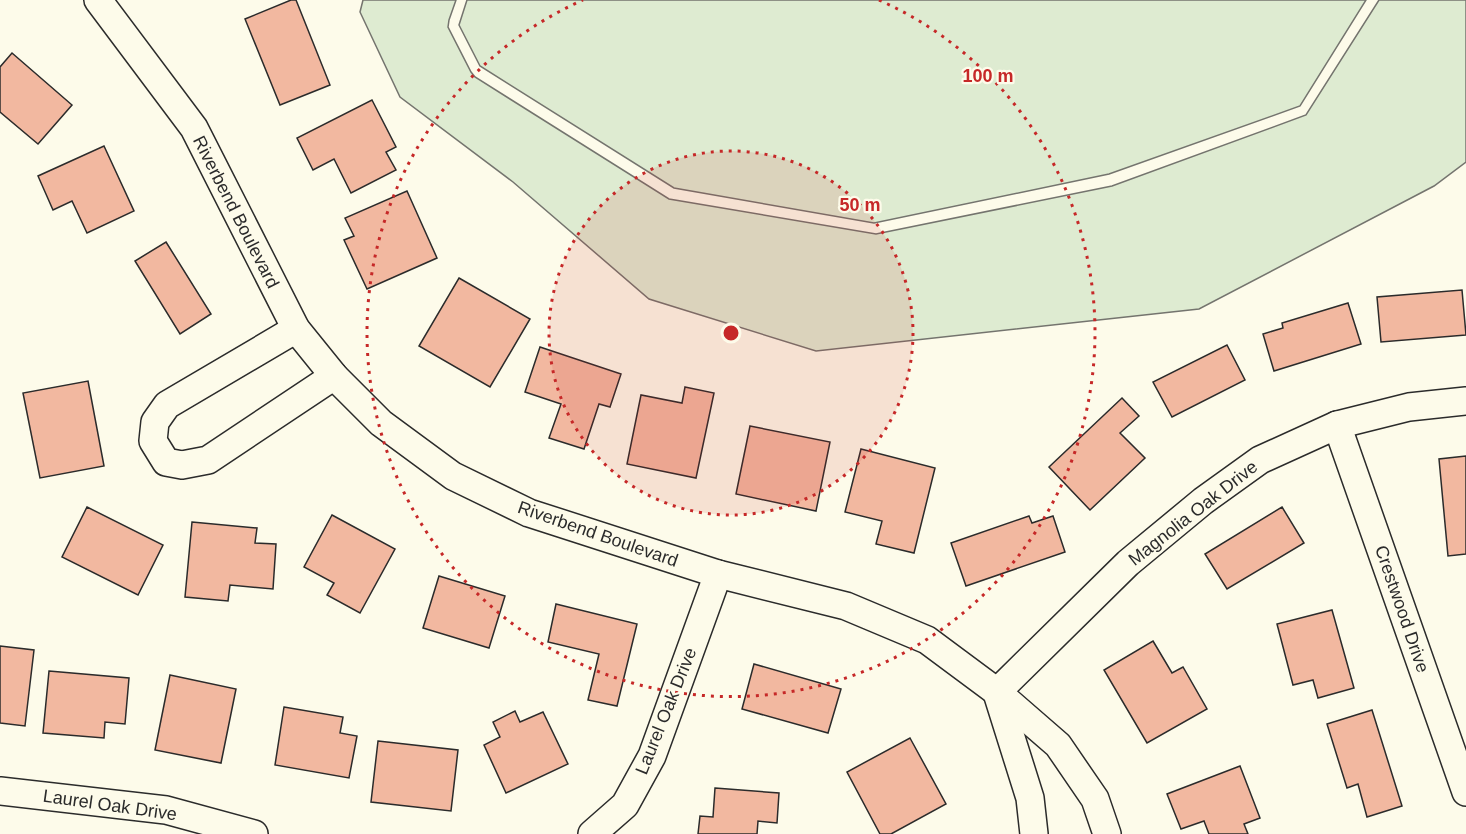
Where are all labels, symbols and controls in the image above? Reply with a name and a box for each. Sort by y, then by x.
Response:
text: 100 m [962,66,1014,86]
street label: Riverbend Boulevard [189,133,283,291]
text: 50 m [839,195,881,215]
centre of rings [721,323,741,343]
street label: Magnolia Oak Drive [1125,456,1261,570]
street label: Riverbend Boulevard [515,497,681,571]
street label: Crestwood Drive [1371,543,1433,675]
street label: Laurel Oak Drive [631,645,701,777]
street label: Laurel Oak Drive [42,786,178,824]

